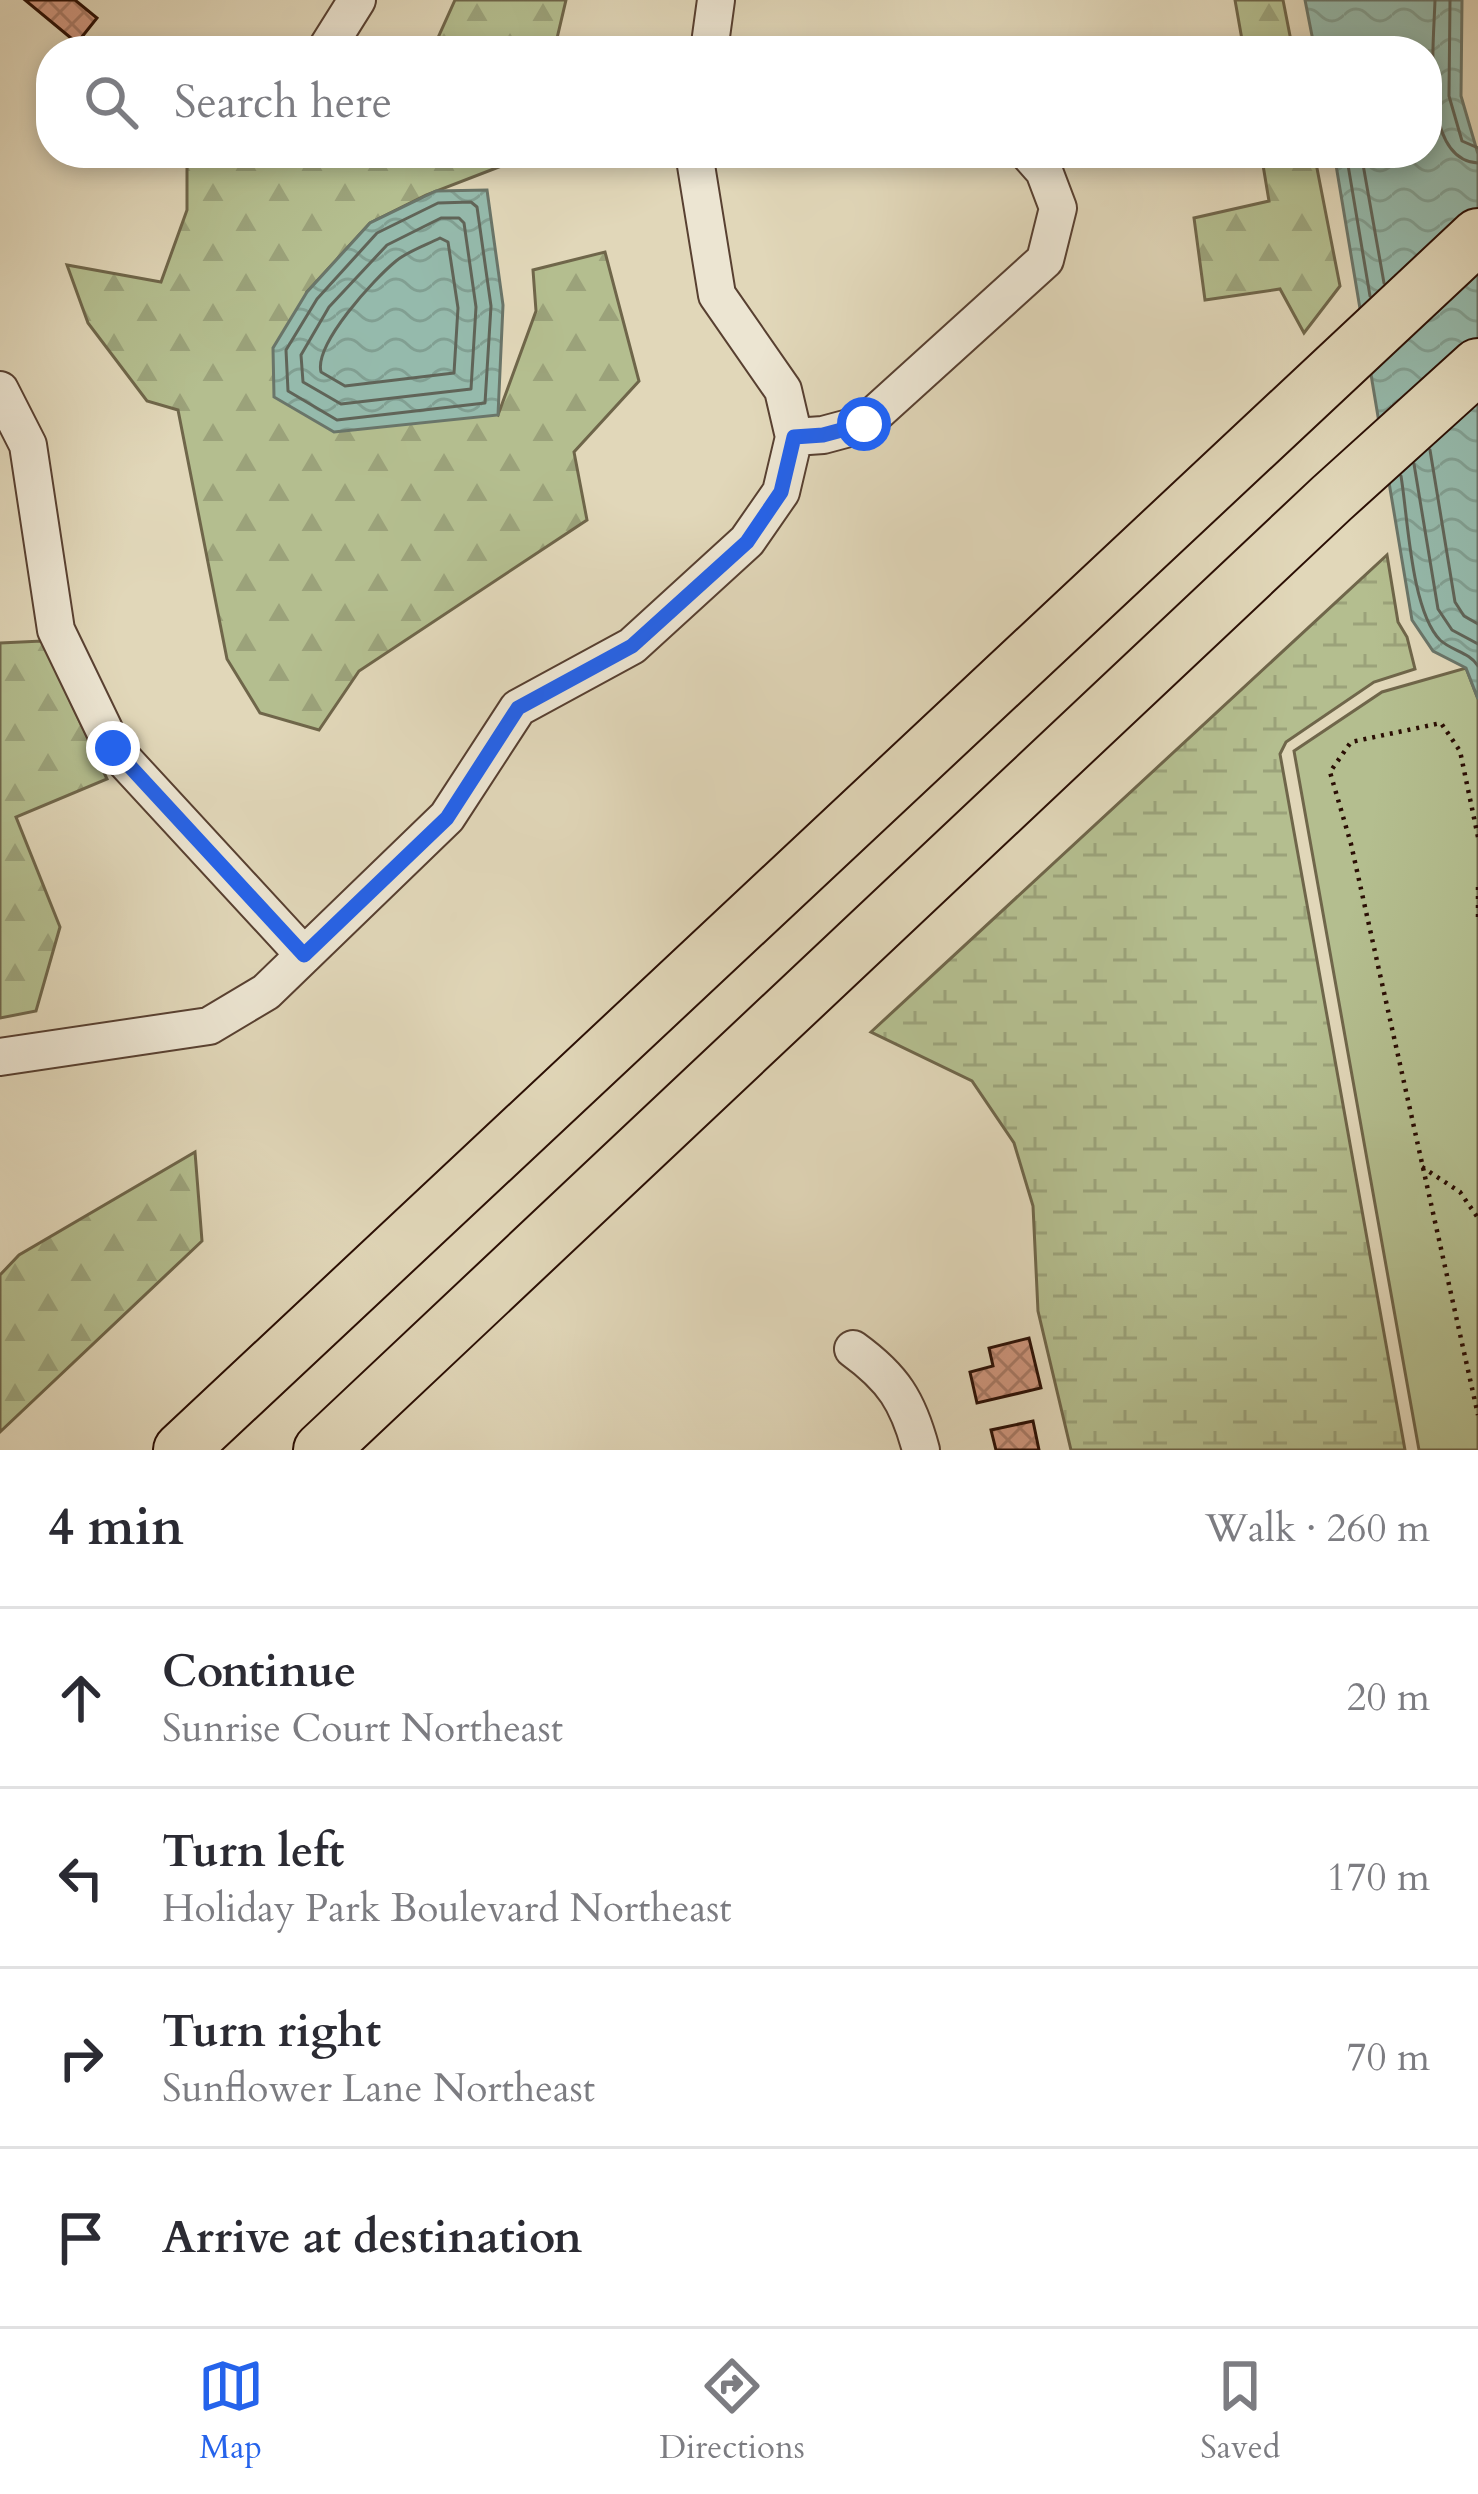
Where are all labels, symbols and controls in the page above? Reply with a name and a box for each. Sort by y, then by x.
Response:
search box [36,36,1442,168]
icon: search [78,69,144,135]
text: Search here [174,72,392,133]
route start [837,397,891,451]
route end [86,721,140,775]
text: 4 min [48,1493,184,1563]
text: Walk · 260 m [1205,1502,1430,1555]
text: Continue [162,1641,356,1702]
icon: ahead [48,1665,114,1731]
text: 20 m [1347,1671,1430,1724]
text: Sunrise Court Northeast [162,1702,563,1755]
text: Turn left [162,1821,344,1882]
icon: left [48,1845,114,1911]
text: 170 m [1327,1851,1430,1904]
text: Holiday Park Boulevard Northeast [162,1882,732,1935]
text: Turn right [162,2001,381,2062]
icon: right [48,2025,114,2091]
text: 70 m [1347,2031,1430,2084]
text: Sunflower Lane Northeast [162,2062,595,2115]
icon: arrive [48,2205,114,2271]
text: Arrive at destination [162,2207,582,2268]
tab: Map [198,2353,264,2470]
tab: Directions [659,2353,805,2470]
tab: Saved [1200,2353,1280,2470]

